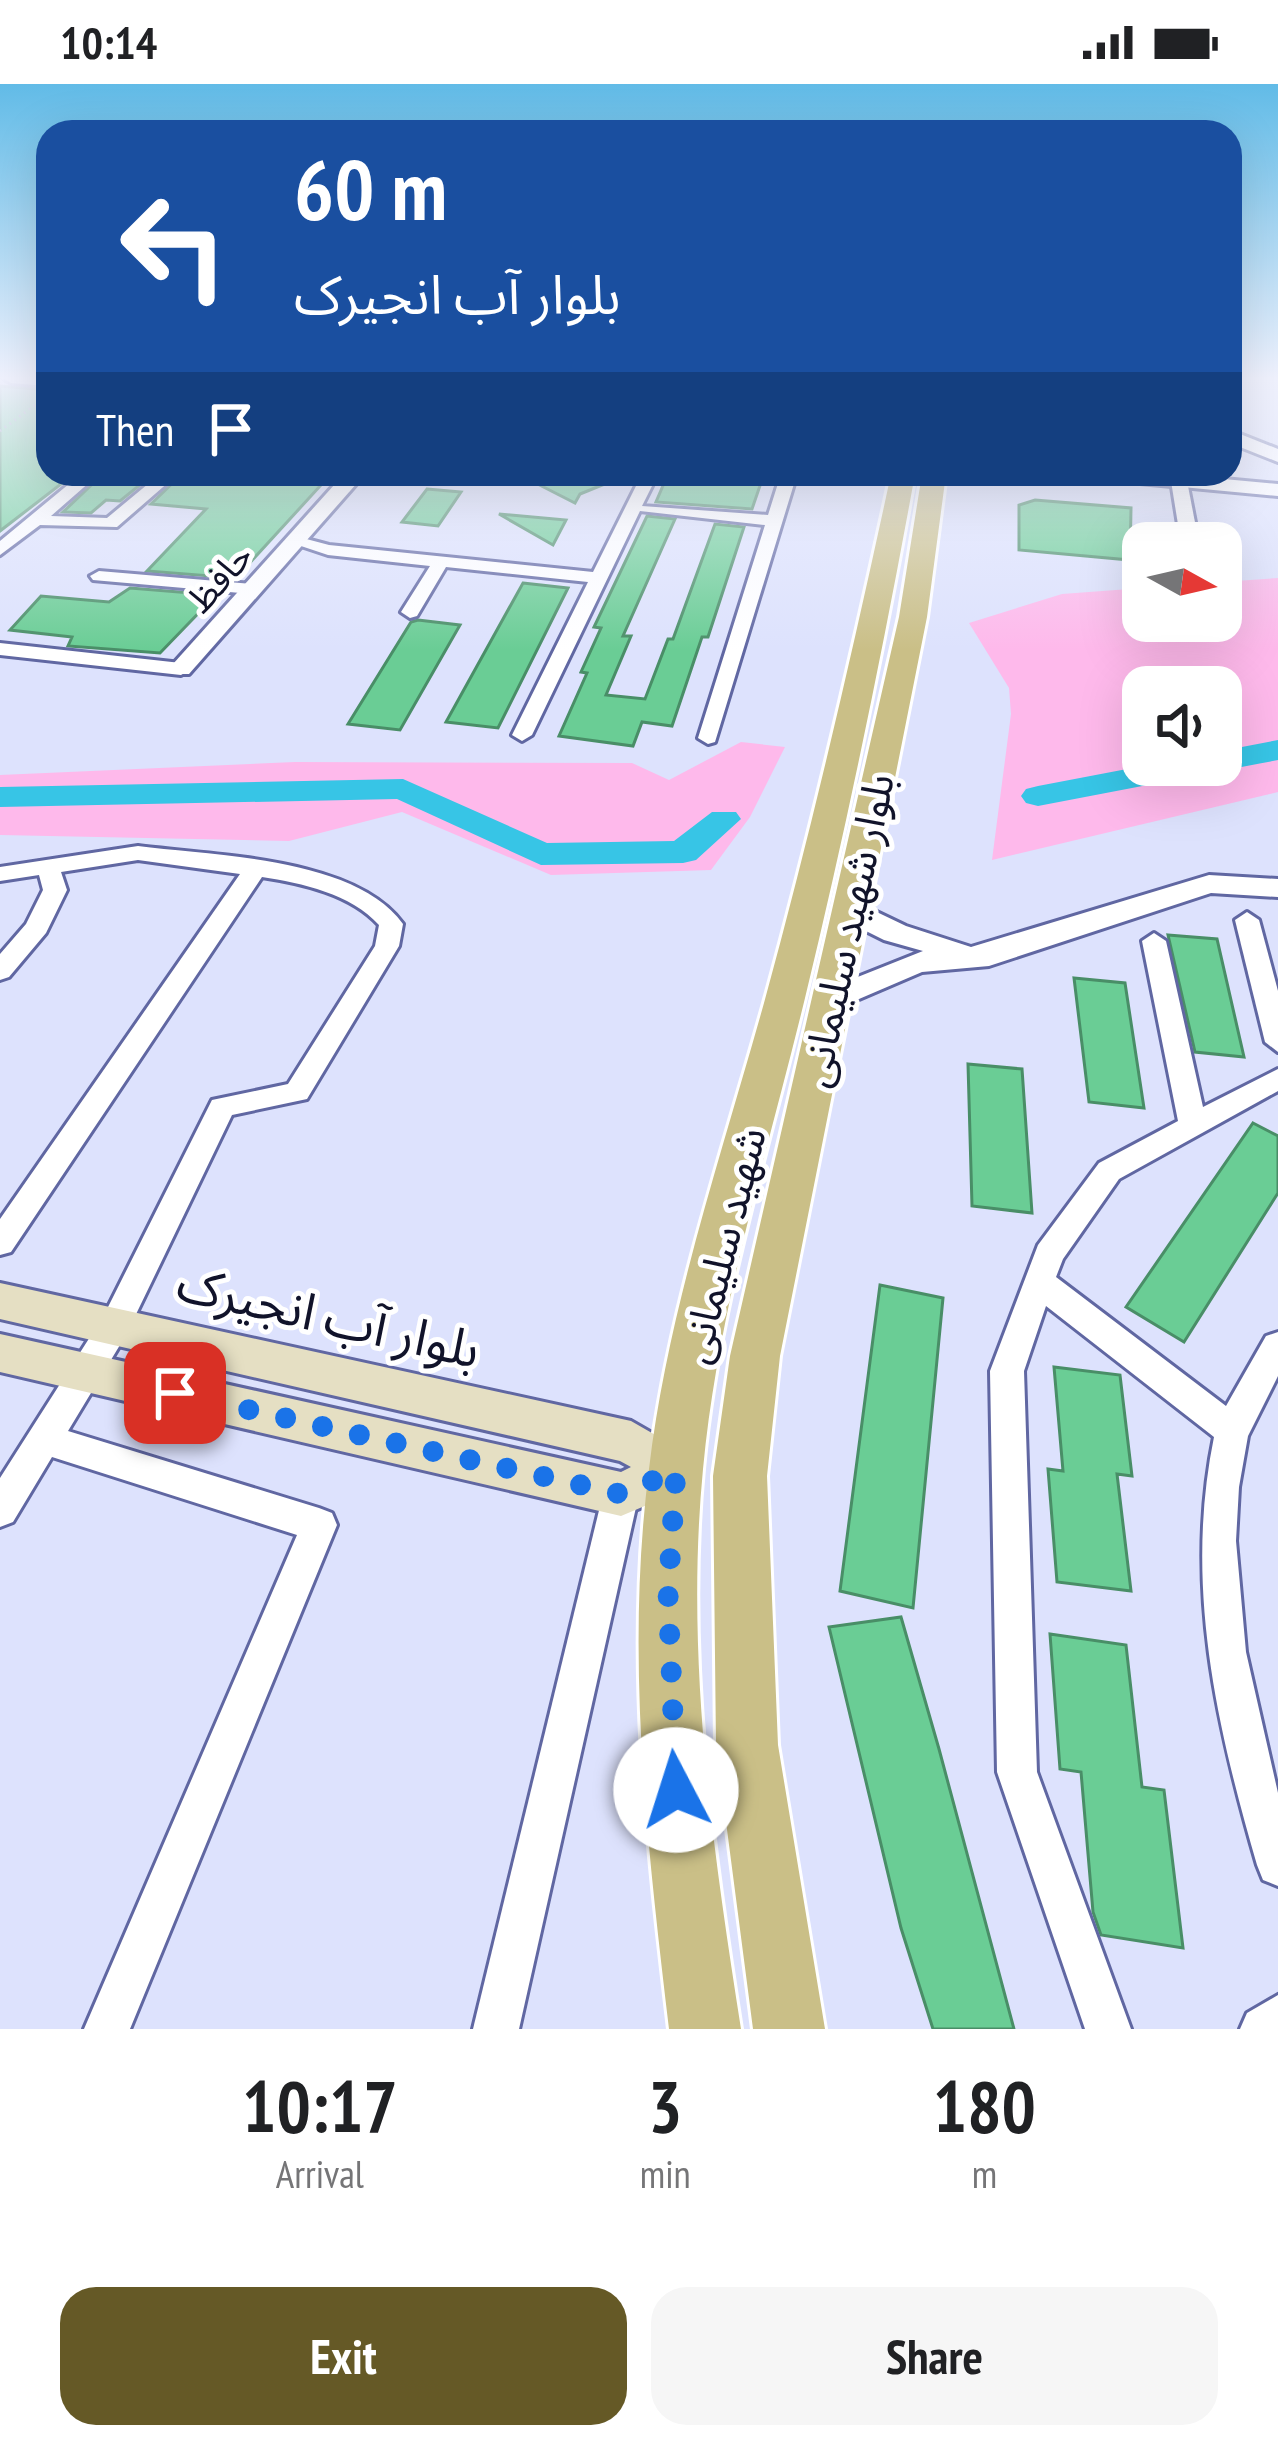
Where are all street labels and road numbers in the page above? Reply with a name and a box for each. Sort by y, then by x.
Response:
street label: حافظ [176,532,262,622]
street label: بلوار شهید سلیمانی [786,768,906,1092]
street label: شهید سلیمانی [666,1121,778,1369]
street label: بلوار آب انجیرک [171,1248,487,1382]

